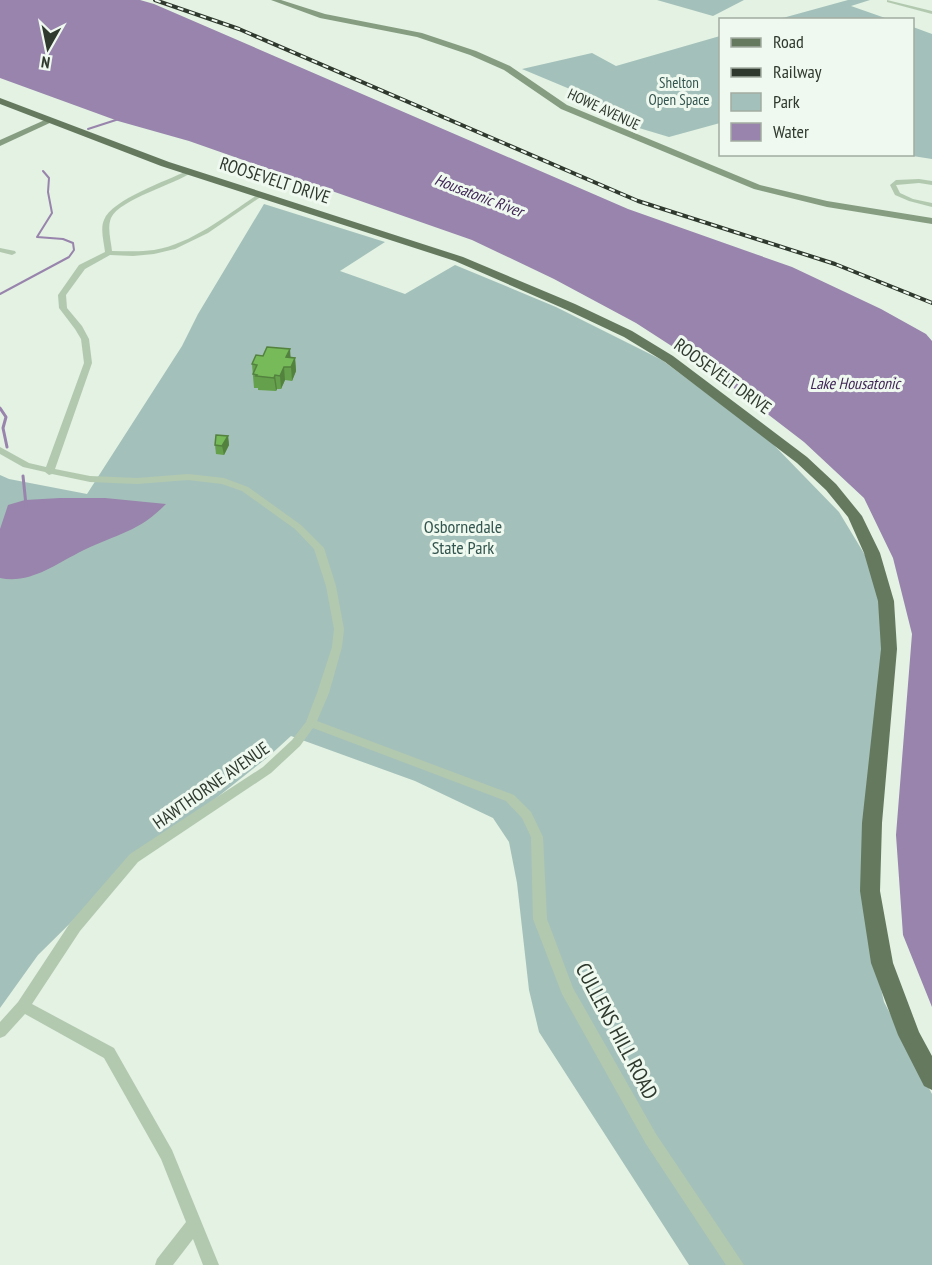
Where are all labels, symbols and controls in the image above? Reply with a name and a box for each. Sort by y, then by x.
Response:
north arrow [18,18,78,78]
legend [719,18,914,156]
text: Road [773,30,804,53]
text: N [40,52,51,73]
text: Railway [773,60,822,83]
park label: Shelton Open Space [649,73,709,109]
street label: HOWE AVENUE [565,84,643,134]
text: Park [773,90,800,113]
text: Water [773,120,809,143]
street label: ROOSEVELT DRIVE [217,151,333,209]
water label: Housatonic River [432,169,528,222]
street label: ROOSEVELT DRIVE [670,333,776,419]
water label: Lake Housatonic [810,373,903,393]
park label: Osbornedale State Park [424,515,502,559]
street label: HAWTHORNE AVENUE [148,736,274,834]
street label: CULLENS HILL ROAD [570,958,664,1104]

